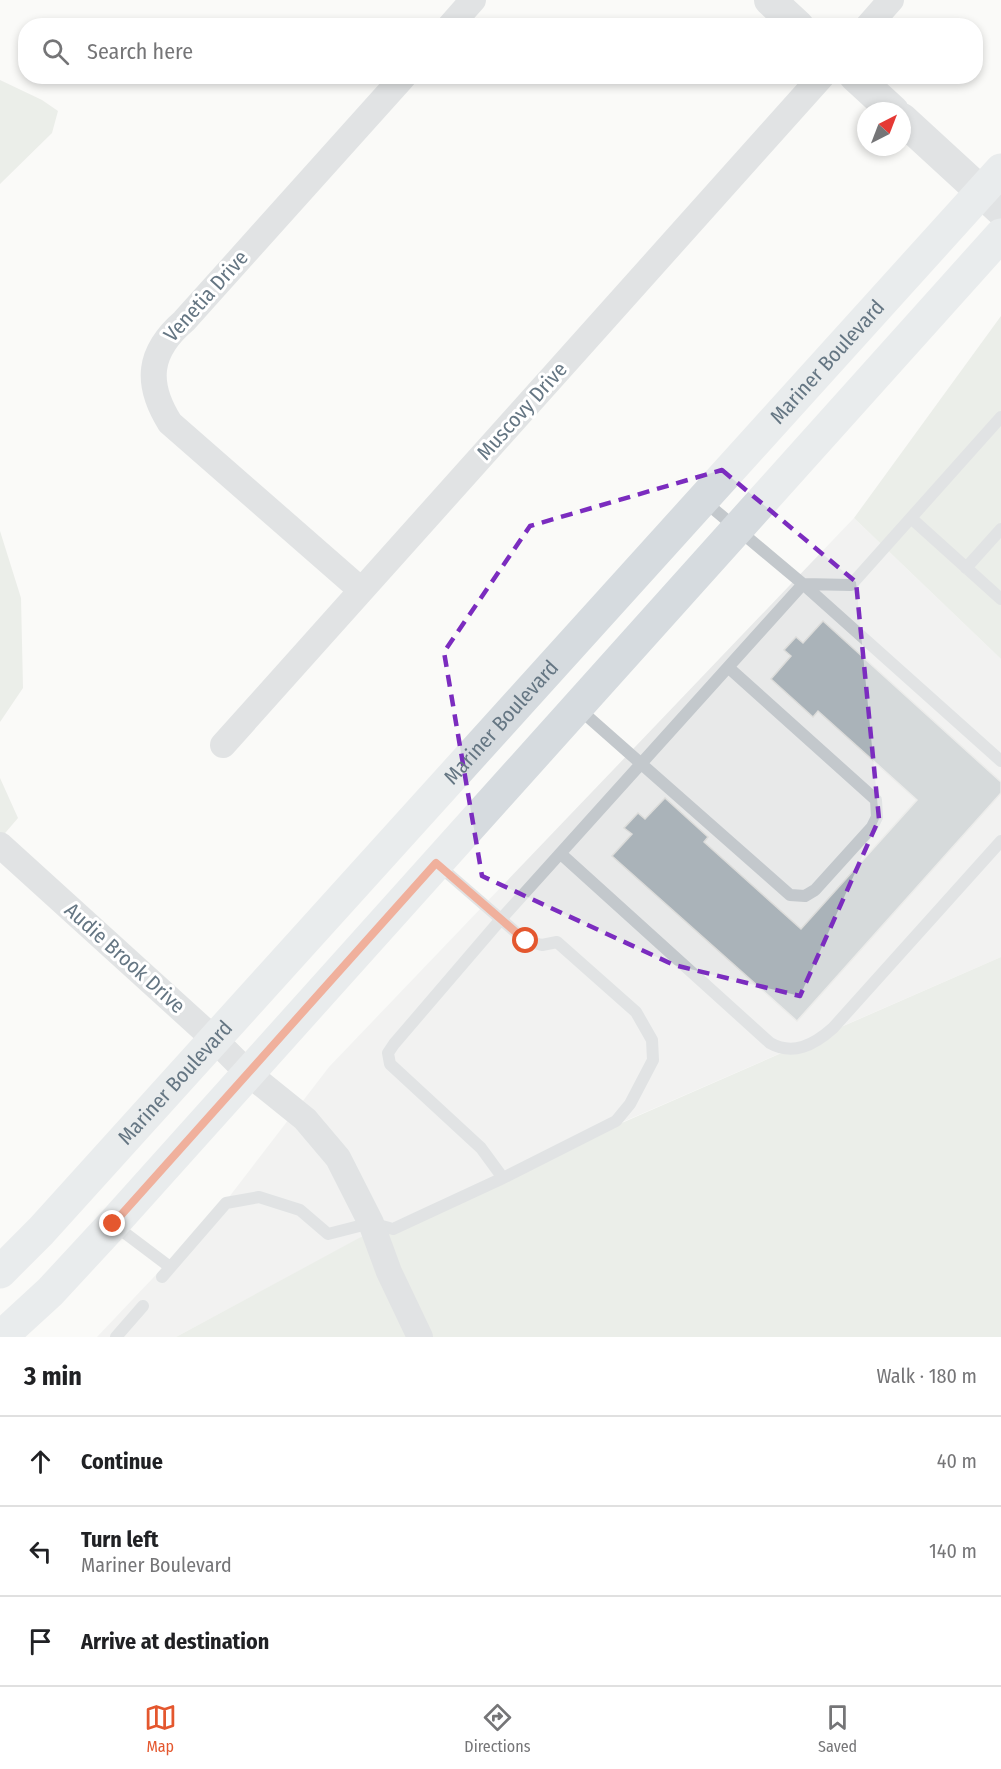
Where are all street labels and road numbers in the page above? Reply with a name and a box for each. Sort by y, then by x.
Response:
street label: Venetia Drive [158,245,254,347]
street label: Mariner Boulevard [765,295,890,429]
street label: Muscovy Drive [471,357,573,465]
street label: Mariner Boulevard [439,655,564,790]
street label: Audie Brook Drive [59,897,191,1019]
street label: Mariner Boulevard [112,1015,238,1150]

